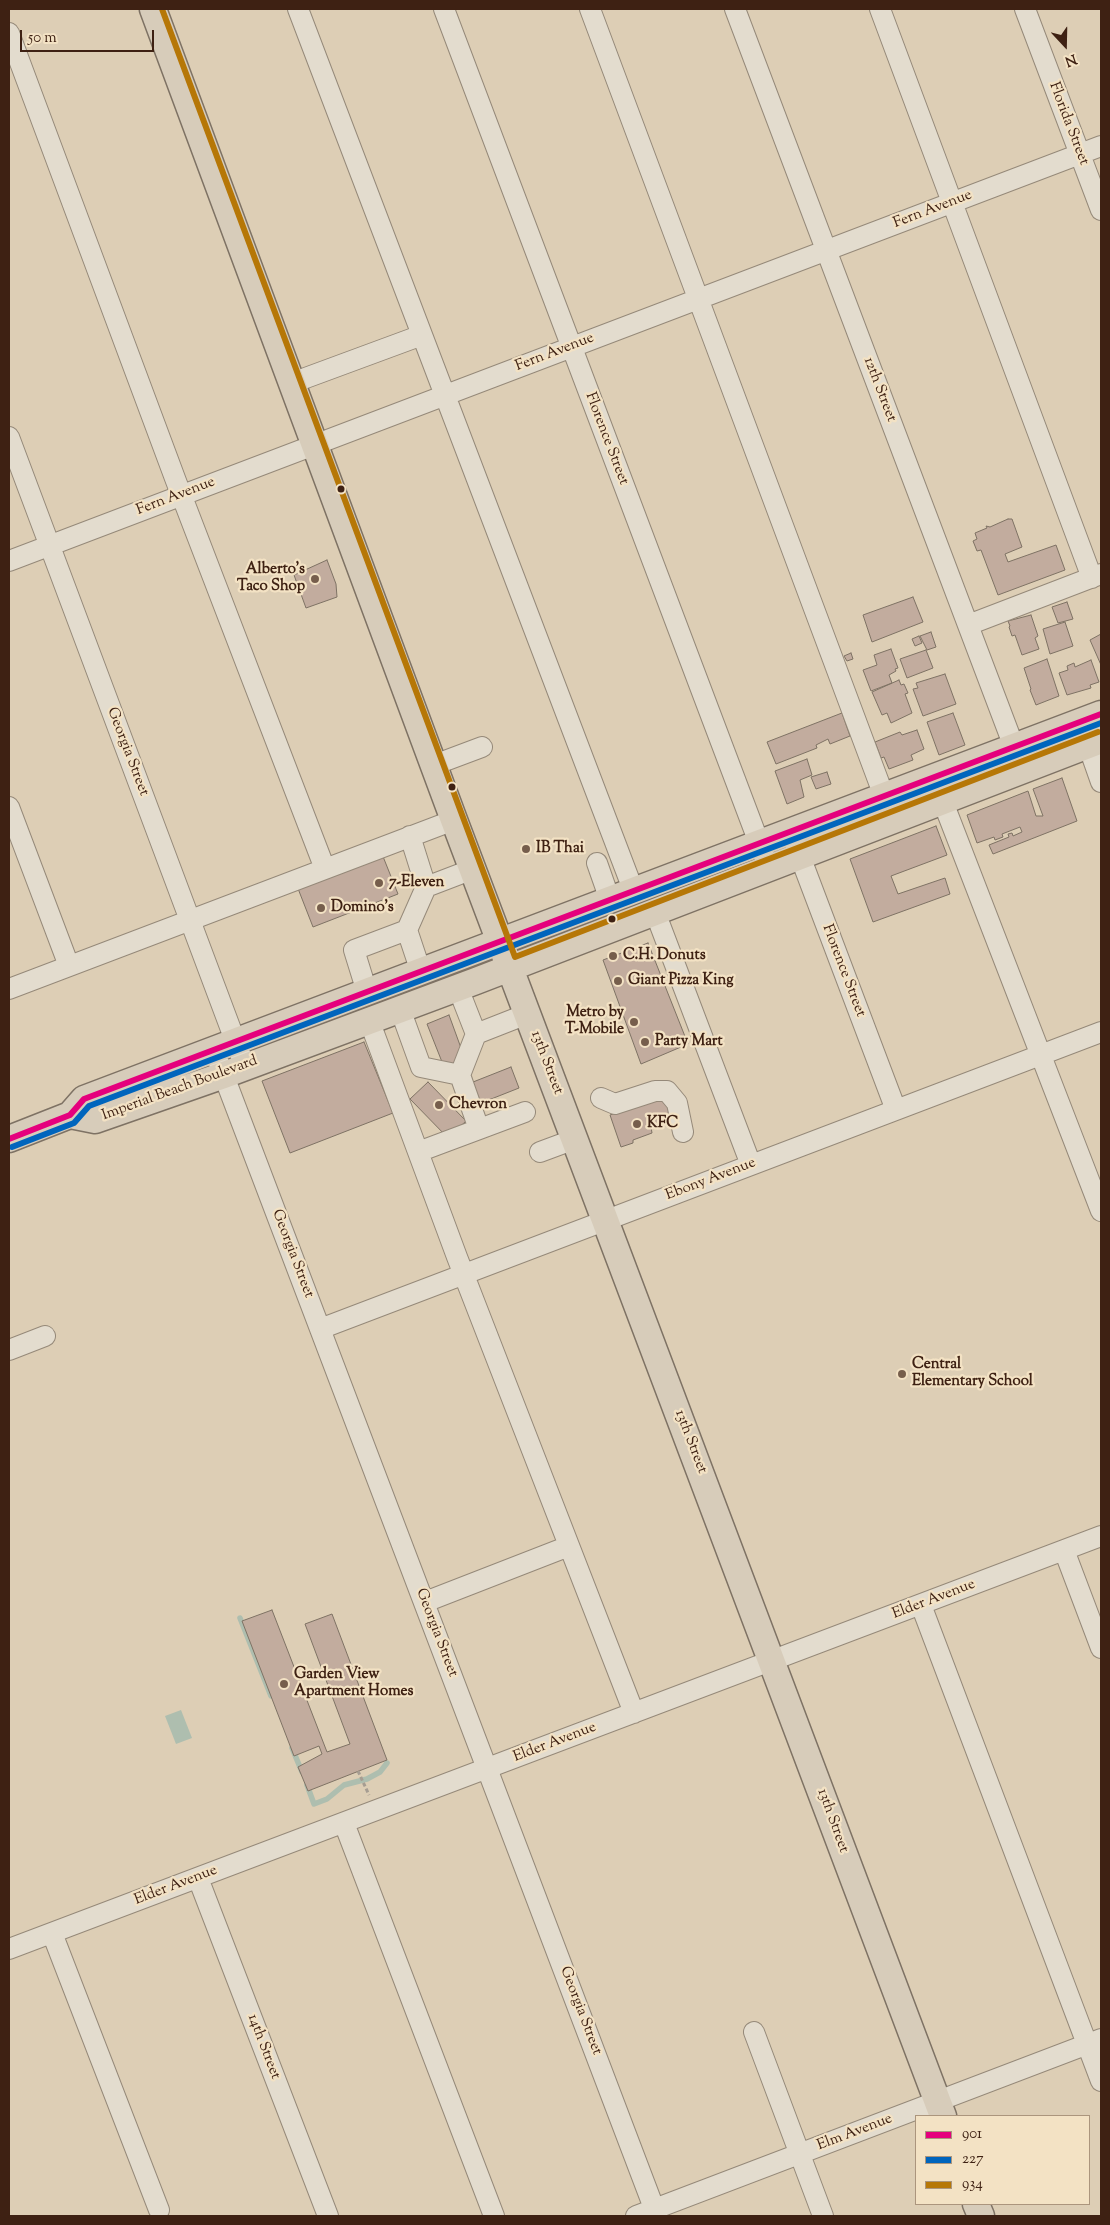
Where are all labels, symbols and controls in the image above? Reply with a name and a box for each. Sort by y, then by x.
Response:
scale bar [22,20,156,52]
north arrow [1040,20,1090,70]
text: 50 m [28,28,57,49]
text: N [1062,48,1079,70]
street label: Florida Street [1044,80,1092,168]
street label: Fern Avenue [891,187,975,233]
street label: Fern Avenue [513,330,597,376]
street label: 12th Street [858,355,900,425]
street label: Florence Street [580,390,632,488]
street label: Fern Avenue [134,474,218,520]
unlabelled marker [336,484,346,494]
place label: Alberto's Taco Shop [237,561,305,596]
marker: Alberto's Taco Shop [309,573,321,585]
street label: Georgia Street [102,705,152,799]
unlabelled marker [447,782,457,792]
place label: IB Thai [536,840,584,858]
marker: IB Thai [520,843,532,855]
place label: 7-Eleven [389,874,444,892]
marker: 7-Eleven [373,877,385,889]
place label: Domino's [331,899,394,917]
marker: Domino's [315,902,327,914]
unlabelled marker [607,914,617,924]
street label: Florence Street [817,922,869,1020]
place label: C.H. Donuts [623,947,706,965]
marker: C.H. Donuts [607,950,619,962]
place label: Giant Pizza King [628,972,734,990]
marker: Giant Pizza King [612,975,624,987]
place label: Metro by T-Mobile [565,1004,624,1039]
marker: Metro by T-Mobile [628,1016,640,1028]
street label: 13th Street [526,1029,566,1097]
place label: Party Mart [655,1033,723,1051]
marker: Party Mart [639,1036,651,1048]
street label: Imperial Beach Boulevard [100,1052,260,1126]
place label: Chevron [449,1096,507,1114]
marker: Chevron [433,1099,445,1111]
place label: KFC [647,1115,678,1133]
marker: KFC [631,1118,643,1130]
street label: Ebony Avenue [663,1155,759,1205]
street label: Georgia Street [267,1207,317,1301]
place label: Central Elementary School [912,1356,1033,1391]
marker: Central Elementary School [896,1368,908,1380]
street label: 13th Street [670,1408,710,1476]
street label: Elder Avenue [890,1576,978,1624]
street label: Georgia Street [411,1586,461,1680]
place label: Garden View Apartment Homes [294,1666,413,1701]
marker: Garden View Apartment Homes [278,1678,290,1690]
street label: Elder Avenue [511,1719,599,1767]
street label: 13th Street [812,1786,852,1856]
street label: Elder Avenue [132,1862,220,1910]
street label: Georgia Street [555,1964,605,2058]
street label: 14th Street [242,2012,284,2082]
street label: Elm Avenue [815,2110,895,2156]
legend [915,2115,1090,2205]
text: 901 [962,2124,982,2145]
text: 227 [962,2149,984,2170]
text: 934 [962,2174,983,2195]

